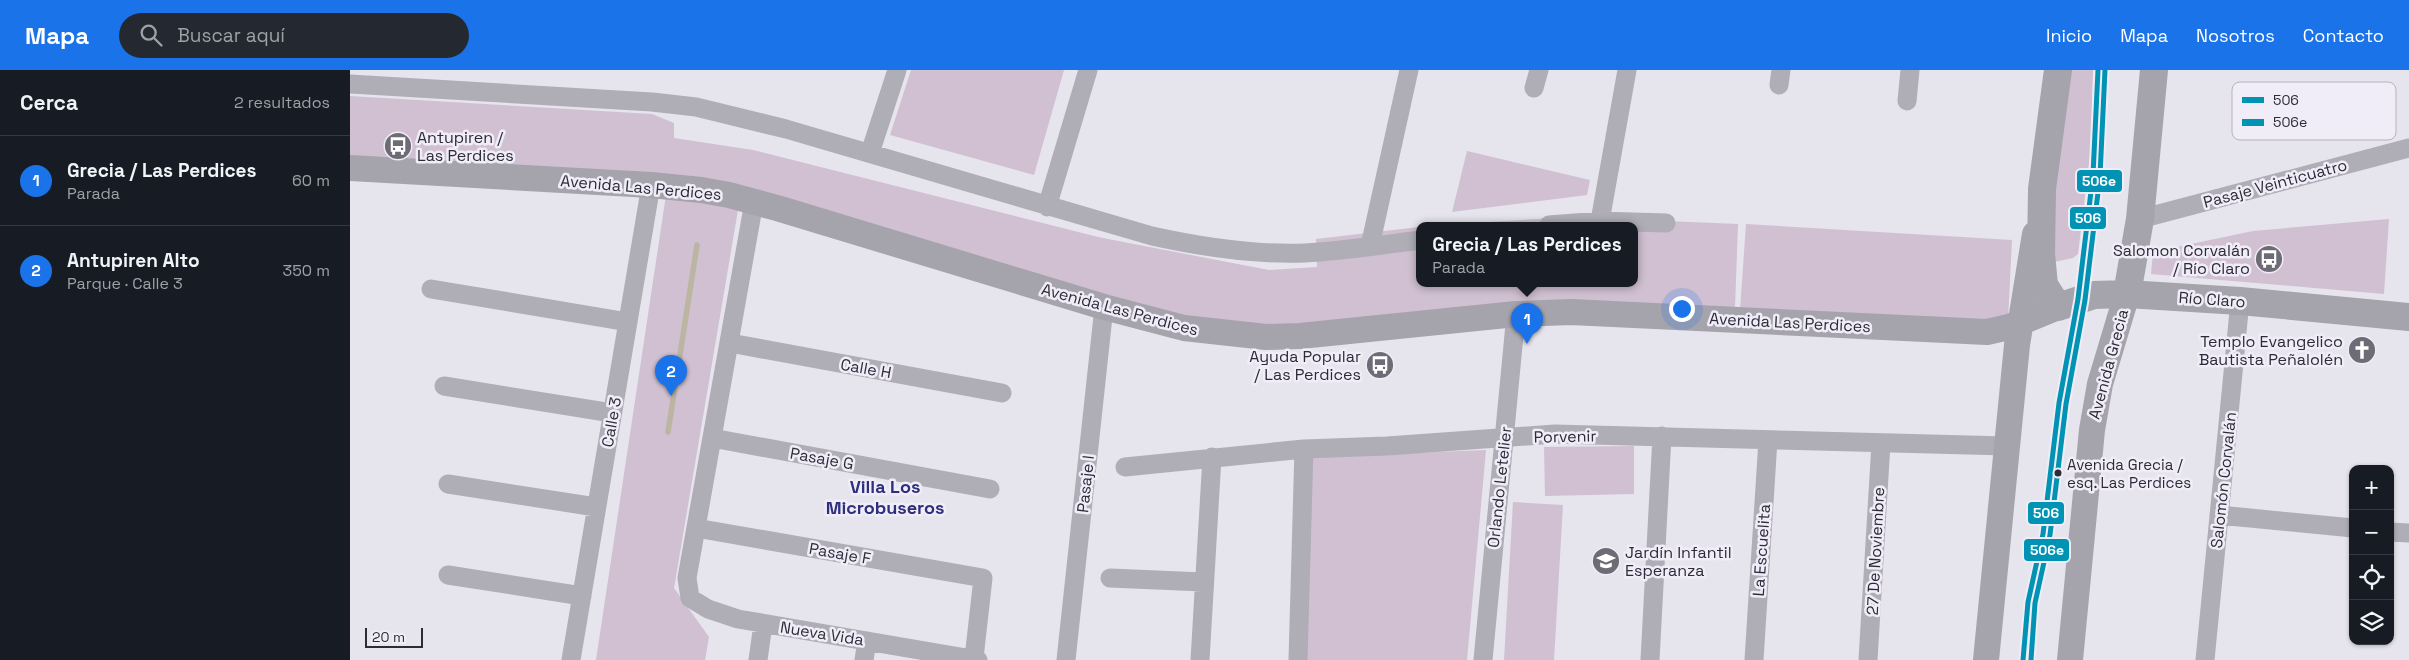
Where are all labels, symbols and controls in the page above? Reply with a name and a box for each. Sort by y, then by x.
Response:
search box [119,13,469,58]
text: Mapa [25,20,89,51]
icon: search [137,21,165,49]
text: Buscar aquí [177,23,285,48]
text: Inicio [2046,24,2092,47]
text: Mapa [2120,24,2168,47]
text: Nosotros [2196,24,2275,47]
text: Contacto [2303,24,2384,47]
legend [2232,82,2396,140]
text: Cerca [20,89,78,116]
text: 506 [2273,91,2299,109]
text: 2 resultados [234,92,330,113]
text: 506e [2273,113,2307,131]
place label: Antupiren / Las Perdices [417,127,514,166]
bus stop icon: Antupiren / Las Perdices [383,131,413,161]
street label: Pasaje Veinticuatro [2201,154,2349,213]
text: Grecia / Las Perdices [67,158,257,183]
line badge: 506e [2076,169,2123,193]
text: 1 [32,170,40,191]
text: 60 m [292,170,330,191]
street label: Avenida Las Perdices [560,170,722,205]
text: 506e [2082,172,2116,190]
text: Parada [67,183,120,204]
line badge: 506 [2069,206,2107,230]
text: 506 [2075,209,2101,227]
popup [1416,222,1638,287]
text: Grecia / Las Perdices [1432,232,1622,257]
place label: Salomon Corvalán / Río Claro [2113,240,2250,279]
bus stop icon: Salomon Corvalán / Río Claro [2254,244,2284,274]
text: Antupiren Alto [67,248,200,273]
text: Parada [1432,257,1485,278]
text: 2 [31,260,41,281]
text: 350 m [283,260,330,281]
text: Parque · Calle 3 [67,273,183,294]
street label: Avenida Las Perdices [1039,278,1201,341]
street label: Río Claro [2178,287,2246,312]
your location [1669,296,1695,322]
pin: 1 [1511,303,1543,344]
street label: Avenida Grecia [2084,307,2133,422]
street label: Avenida Las Perdices [1709,308,1871,337]
place label: Templo Evangelico Bautista Peñalolén [2199,331,2343,370]
church icon: Templo Evangelico Bautista Peñalolén [2347,335,2377,365]
place label: Ayuda Popular / Las Perdices [1249,346,1361,385]
bus stop icon: Ayuda Popular / Las Perdices [1365,350,1395,380]
street label: Calle H [839,354,893,383]
pin: 2 [655,355,687,396]
street label: Calle 3 [597,395,626,449]
street label: Salomón Corvalán [2206,411,2241,549]
street label: Orlando Letelier [1483,425,1516,549]
street label: Porvenir [1533,425,1597,448]
street label: Pasaje G [788,443,855,474]
street label: Pasaje I [1072,454,1099,514]
place label: Avenida Grecia / esq. Las Perdices [2067,455,2191,492]
map controls [2349,465,2394,645]
button: + [2349,465,2394,510]
marker: Avenida Grecia / esq. Las Perdices [2053,468,2063,478]
district label: Villa Los Microbuseros [826,475,944,519]
street label: 27 De Noviembre [1862,486,1889,616]
line badge: 506 [2027,501,2065,525]
street label: La Escuelita [1748,503,1775,597]
text: 506 [2033,504,2059,522]
button: − [2349,510,2394,555]
street label: Pasaje F [807,538,873,569]
line badge: 506e [2023,538,2070,562]
text: 506e [2030,541,2064,559]
place label: Jardín Infantil Esperanza [1625,542,1732,581]
school or university icon: Jardín Infantil Esperanza [1591,546,1621,576]
button: locate [2349,555,2394,600]
button: layers [2349,600,2394,645]
street label: Nueva Vida [779,617,865,650]
scale bar [365,625,422,648]
text: 20 m [372,628,405,646]

